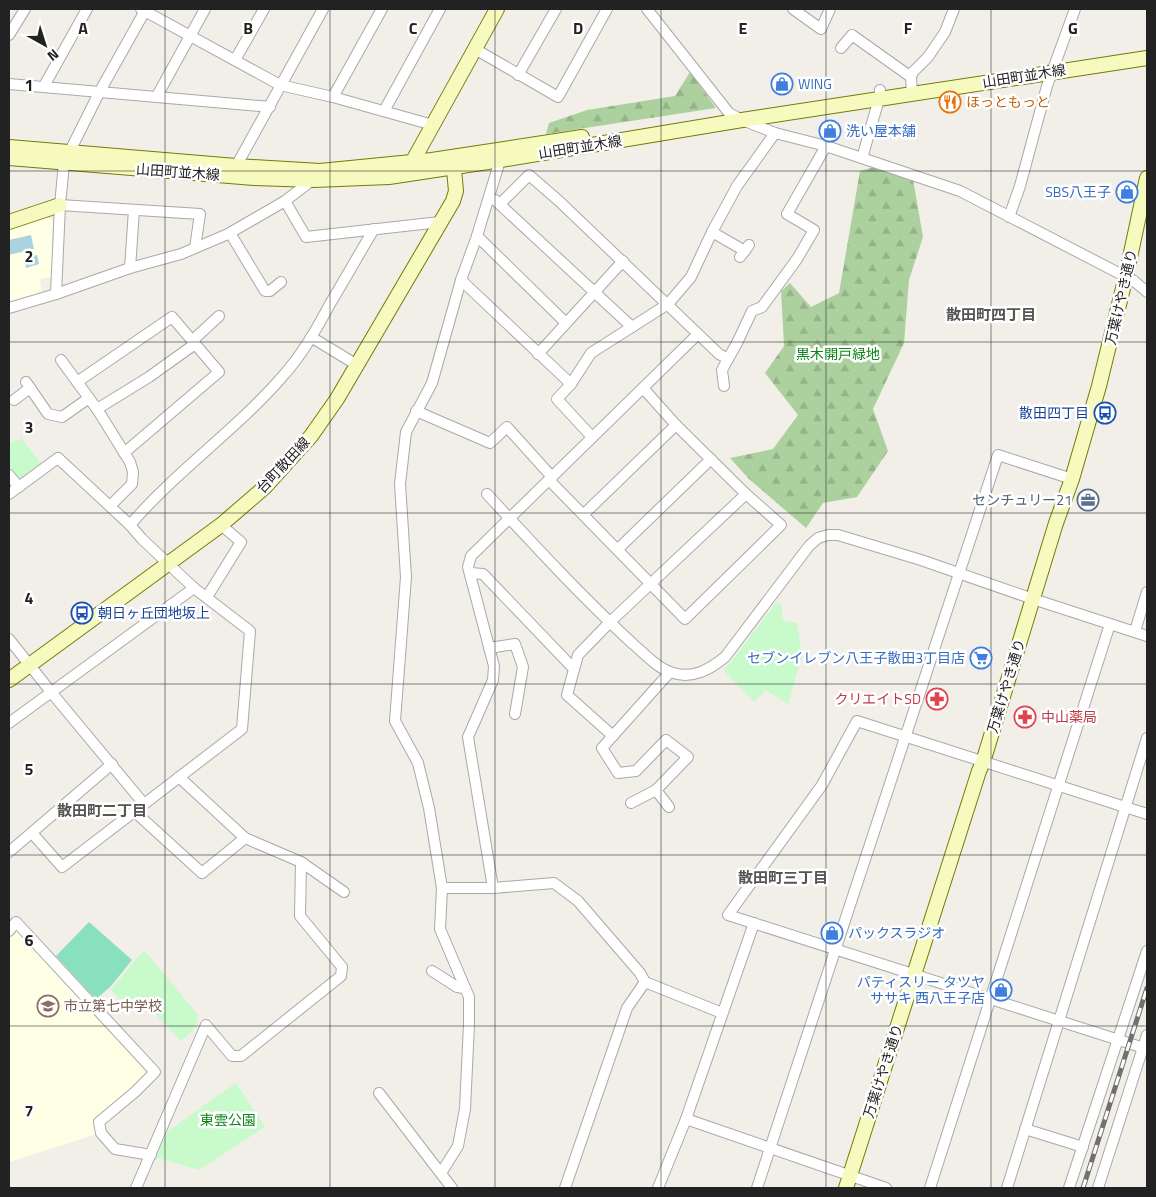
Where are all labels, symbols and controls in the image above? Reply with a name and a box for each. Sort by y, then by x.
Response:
text: A [78,16,88,40]
text: B [243,16,253,40]
text: C [409,16,418,40]
text: D [573,16,583,40]
text: E [739,16,748,40]
text: F [904,16,913,40]
text: G [1068,16,1078,40]
north arrow [20,20,70,70]
text: N [43,44,64,67]
street label: 山田町並木線 [981,59,1067,92]
shop icon: WING [770,72,794,96]
text: 1 [25,73,33,97]
place label: WING [798,73,832,94]
restaurant icon: ほっともっと [938,90,962,114]
place label: ほっともっと [966,91,1050,112]
shop icon: 洗い屋本舗 [818,119,842,143]
place label: 洗い屋本舗 [846,120,916,141]
street label: 山田町並木線 [537,130,623,163]
street label: 山田町並木線 [135,158,221,185]
shop icon: SBS八王子 [1115,180,1139,204]
place label: SBS八王子 [1045,181,1111,202]
text: 2 [25,244,33,268]
street label: 万葉けやき通り [1099,247,1142,347]
district label: 散田町四丁目 [946,303,1036,326]
park label: 黒木開戸緑地 [796,343,880,364]
bus stop icon: 散田四丁目 [1093,401,1117,425]
place label: 散田四丁目 [1019,402,1089,423]
text: 3 [25,415,33,439]
street label: 台町散田線 [251,432,314,497]
office icon: センチュリー21 [1076,488,1100,512]
place label: センチュリー21 [972,489,1072,510]
text: 4 [25,586,34,610]
bus stop icon: 朝日ヶ丘団地坂上 [70,601,94,625]
place label: 朝日ヶ丘団地坂上 [98,602,210,623]
street label: 万葉けやき通り [981,636,1030,736]
supermarket icon: セブンイレブン八王子散田3丁目店 [969,646,993,670]
place label: セブンイレブン八王子散田3丁目店 [747,647,965,668]
pharmacy icon: クリエイトSD [925,687,949,711]
place label: クリエイトSD [834,688,921,709]
pharmacy icon: 中山薬局 [1013,705,1037,729]
place label: 中山薬局 [1041,706,1097,727]
text: 5 [25,757,34,781]
district label: 散田町二丁目 [57,799,147,822]
district label: 散田町三丁目 [738,866,828,889]
shop icon: パックスラジオ [820,921,844,945]
place label: パックスラジオ [848,922,945,943]
text: 6 [25,928,34,952]
place label: パティスリー タツヤ ササキ 西八王子店 [857,971,985,1008]
shop icon: パティスリー タツヤ ササキ 西八王子店 [989,978,1013,1002]
school or university icon: 市立第七中学校 [36,994,60,1018]
place label: 市立第七中学校 [64,995,162,1016]
street label: 万葉けやき通り [857,1021,908,1121]
text: 7 [25,1099,33,1123]
park label: 東雲公園 [200,1109,256,1130]

